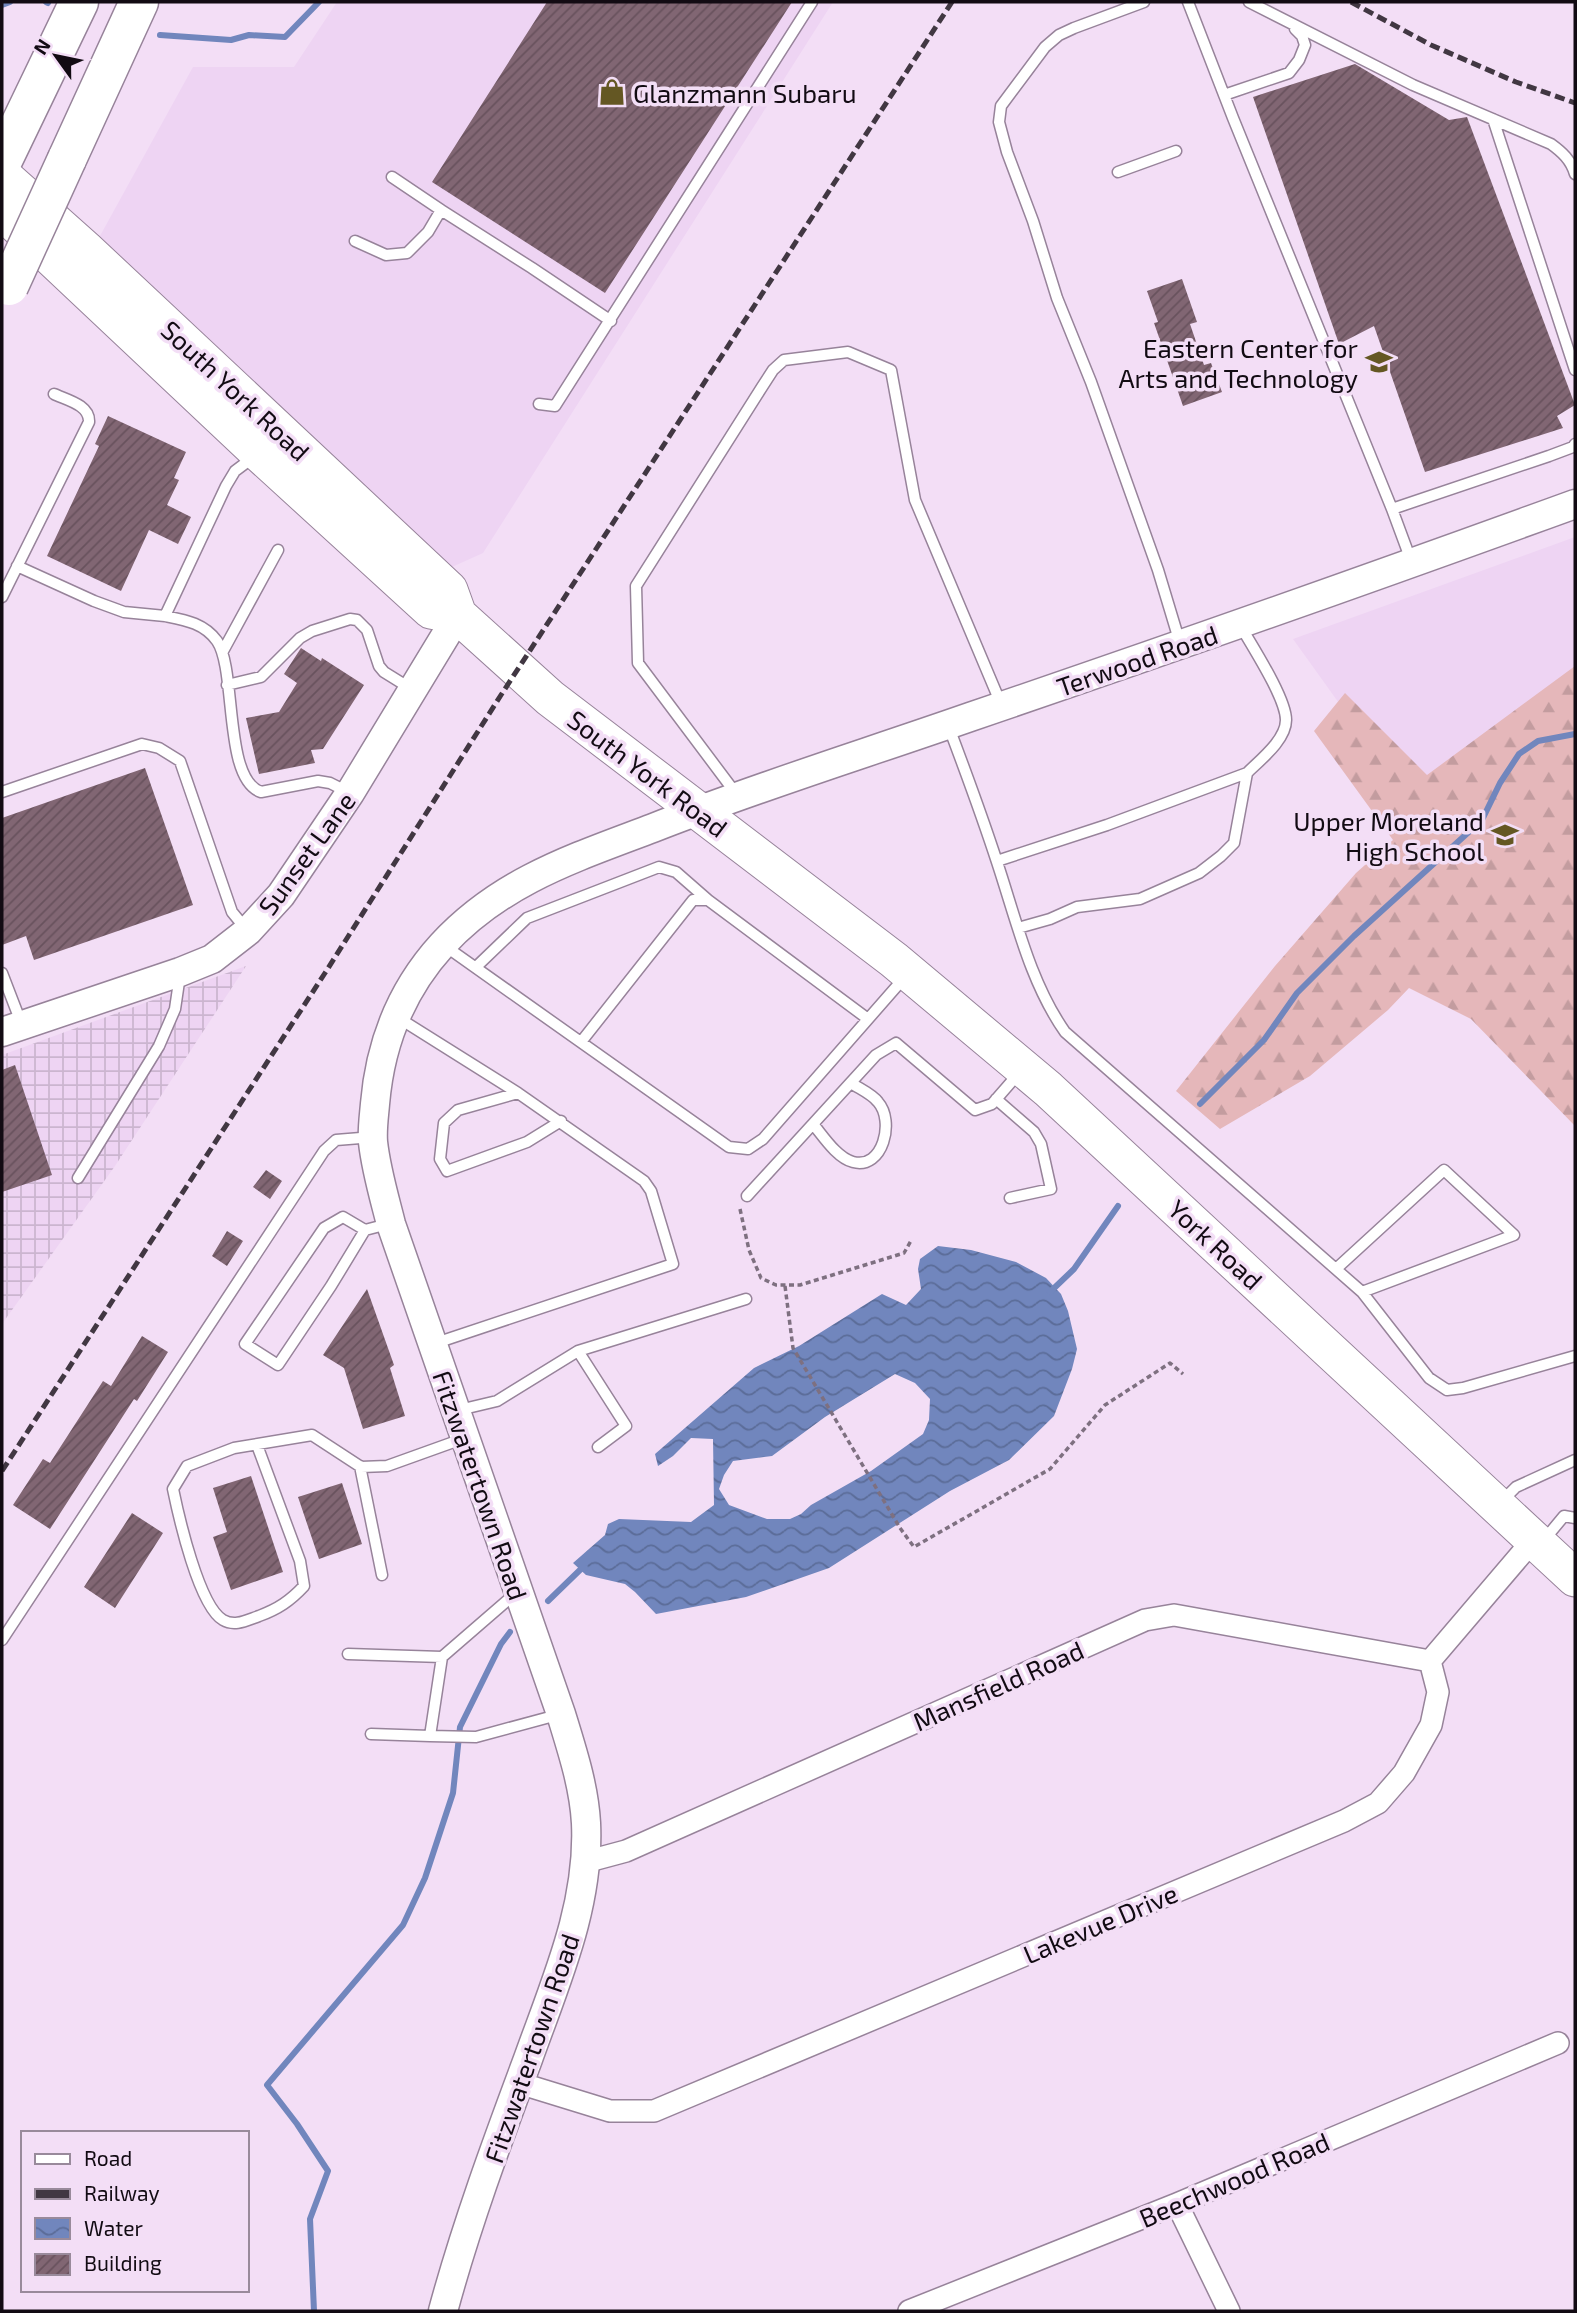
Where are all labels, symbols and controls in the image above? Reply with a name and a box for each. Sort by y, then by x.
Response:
north arrow [21,21,91,91]
text: N [28,34,55,58]
shop icon: Glanzmann Subaru [597,77,627,107]
place label: Glanzmann Subaru [633,77,857,108]
street label: South York Road [156,313,316,467]
place label: Eastern Center for Arts and Technology [1118,332,1358,393]
school or university icon: Eastern Center for Arts and Technology [1364,347,1394,377]
street label: Terwood Road [1053,618,1221,702]
street label: South York Road [562,703,734,843]
street label: Sunset Lane [251,786,361,920]
place label: Upper Moreland High School [1293,805,1484,866]
school or university icon: Upper Moreland High School [1490,820,1520,850]
street label: York Road [1163,1193,1269,1295]
street label: Fitzwatertown Road [427,1366,535,1604]
street label: Mansfield Road [908,1634,1088,1736]
street label: Lakevue Drive [1018,1877,1182,1969]
street label: Fitzwatertown Road [477,1929,585,2167]
street label: Beechwood Road [1134,2125,1334,2233]
legend [21,2131,248,2292]
text: Road [84,2145,132,2170]
text: Railway [84,2180,160,2205]
text: Water [84,2215,143,2240]
text: Building [84,2250,162,2275]

